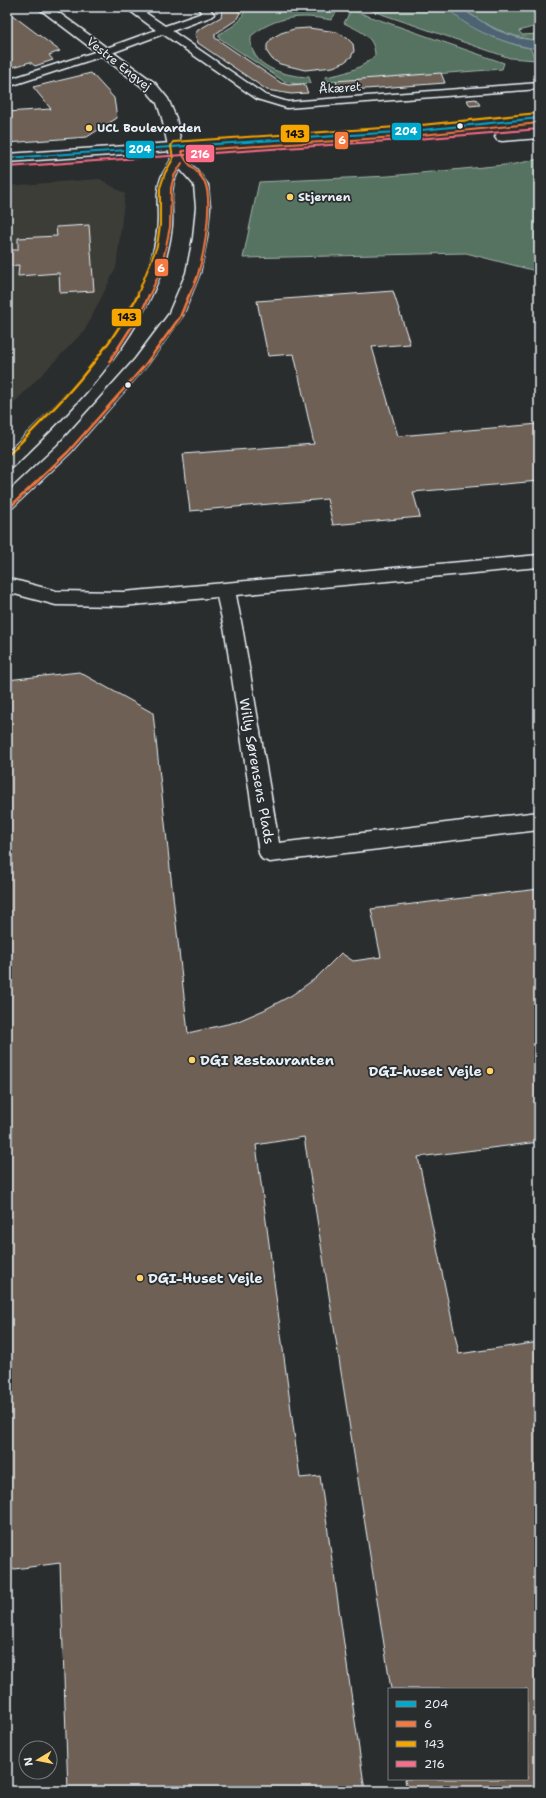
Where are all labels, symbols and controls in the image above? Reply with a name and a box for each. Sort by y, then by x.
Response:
street label: Vestre Engvej [83,34,155,94]
street label: Åkæret [318,79,362,97]
place label: UCL Boulevarden [97,120,201,136]
unlabelled marker [455,121,465,131]
line badge: 204 [391,122,422,141]
marker: UCL Boulevarden [84,123,94,133]
line badge: 143 [280,124,310,143]
text: 204 [395,124,418,139]
text: 143 [285,127,305,142]
line badge: 6 [334,131,349,150]
text: 6 [338,133,346,148]
line badge: 204 [125,140,155,159]
text: 204 [129,142,152,157]
line badge: 216 [185,144,215,163]
text: 216 [190,147,210,162]
place label: Stjernen [298,189,351,205]
marker: Stjernen [285,192,295,202]
line badge: 6 [154,258,169,277]
text: 6 [157,261,165,276]
line badge: 143 [111,308,142,327]
text: 143 [117,310,137,325]
unlabelled marker [123,380,133,390]
street label: Willy Sørensens Plads [235,697,279,845]
place label: DGI Restauranten [200,1051,334,1069]
marker: DGI Restauranten [187,1055,197,1065]
place label: DGI-huset Vejle [368,1062,482,1080]
marker: DGI-huset Vejle [485,1066,495,1076]
place label: DGI-Huset Vejle [148,1269,263,1287]
marker: DGI-Huset Vejle [135,1273,145,1283]
legend [388,1688,528,1780]
text: 204 [424,1696,448,1712]
text: 6 [424,1716,432,1732]
text: 143 [424,1736,444,1752]
north arrow [18,1740,58,1780]
text: N [20,1756,37,1767]
text: 216 [424,1756,445,1772]

